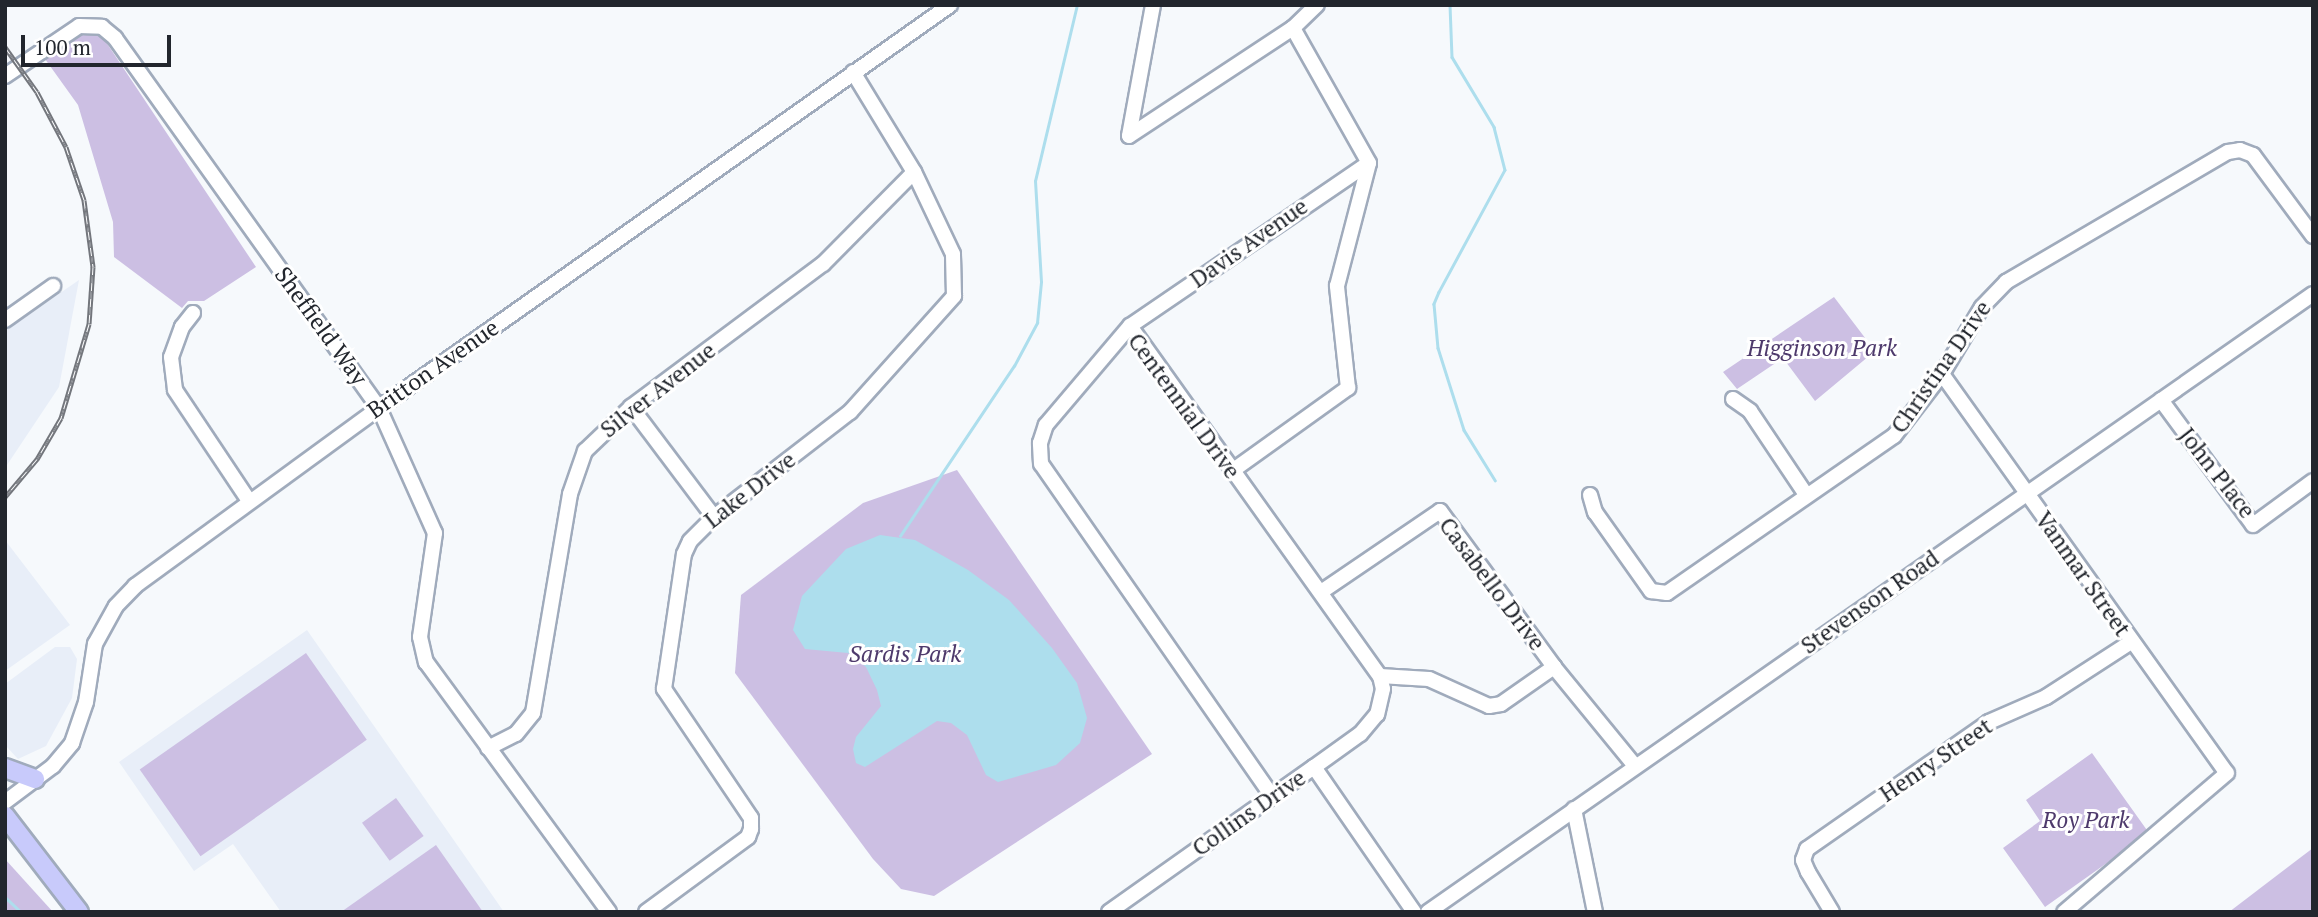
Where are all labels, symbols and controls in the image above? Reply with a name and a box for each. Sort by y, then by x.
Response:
scale bar [24,21,175,65]
text: 100 m [34,33,91,61]
street label: Davis Avenue [1185,192,1313,294]
street label: Sheffield Way [269,262,373,390]
street label: Christina Drive [1885,296,1997,438]
street label: Britton Avenue [362,313,504,425]
street label: Centennial Drive [1122,328,1246,484]
park label: Higginson Park [1747,334,1897,362]
street label: Silver Avenue [595,336,721,444]
street label: John Place [2173,422,2261,524]
street label: Lake Drive [699,446,801,534]
street label: Vanmar Street [2030,506,2136,642]
street label: Casabello Drive [1433,512,1551,656]
street label: Stevenson Road [1796,544,1944,660]
park label: Sardis Park [849,640,961,668]
street label: Henry Street [1874,712,1998,808]
street label: Collins Drive [1187,764,1311,862]
park label: Roy Park [2042,806,2130,834]

